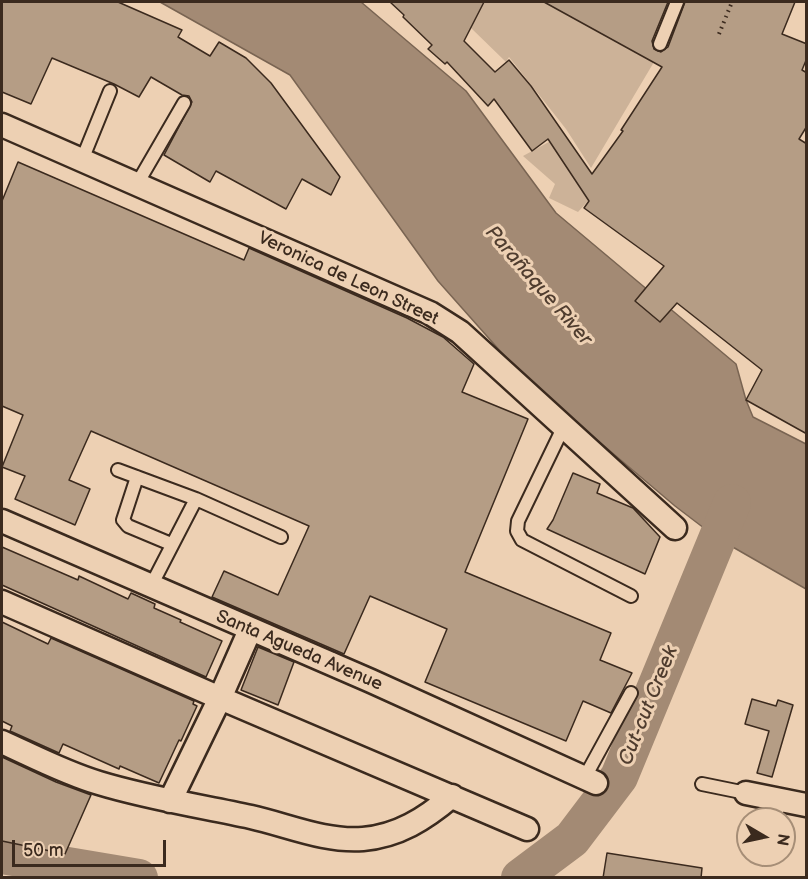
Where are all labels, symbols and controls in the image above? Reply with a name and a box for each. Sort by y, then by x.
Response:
water label: Parañaque River [479,221,597,351]
street label: Veronica de Leon Street [254,228,442,330]
street label: Santa Agueda Avenue [213,606,385,696]
water label: Cut-cut Creek [614,643,684,769]
north arrow [736,807,796,867]
scale bar [15,828,170,866]
text: N [772,832,793,847]
text: 50 m [23,840,64,861]

